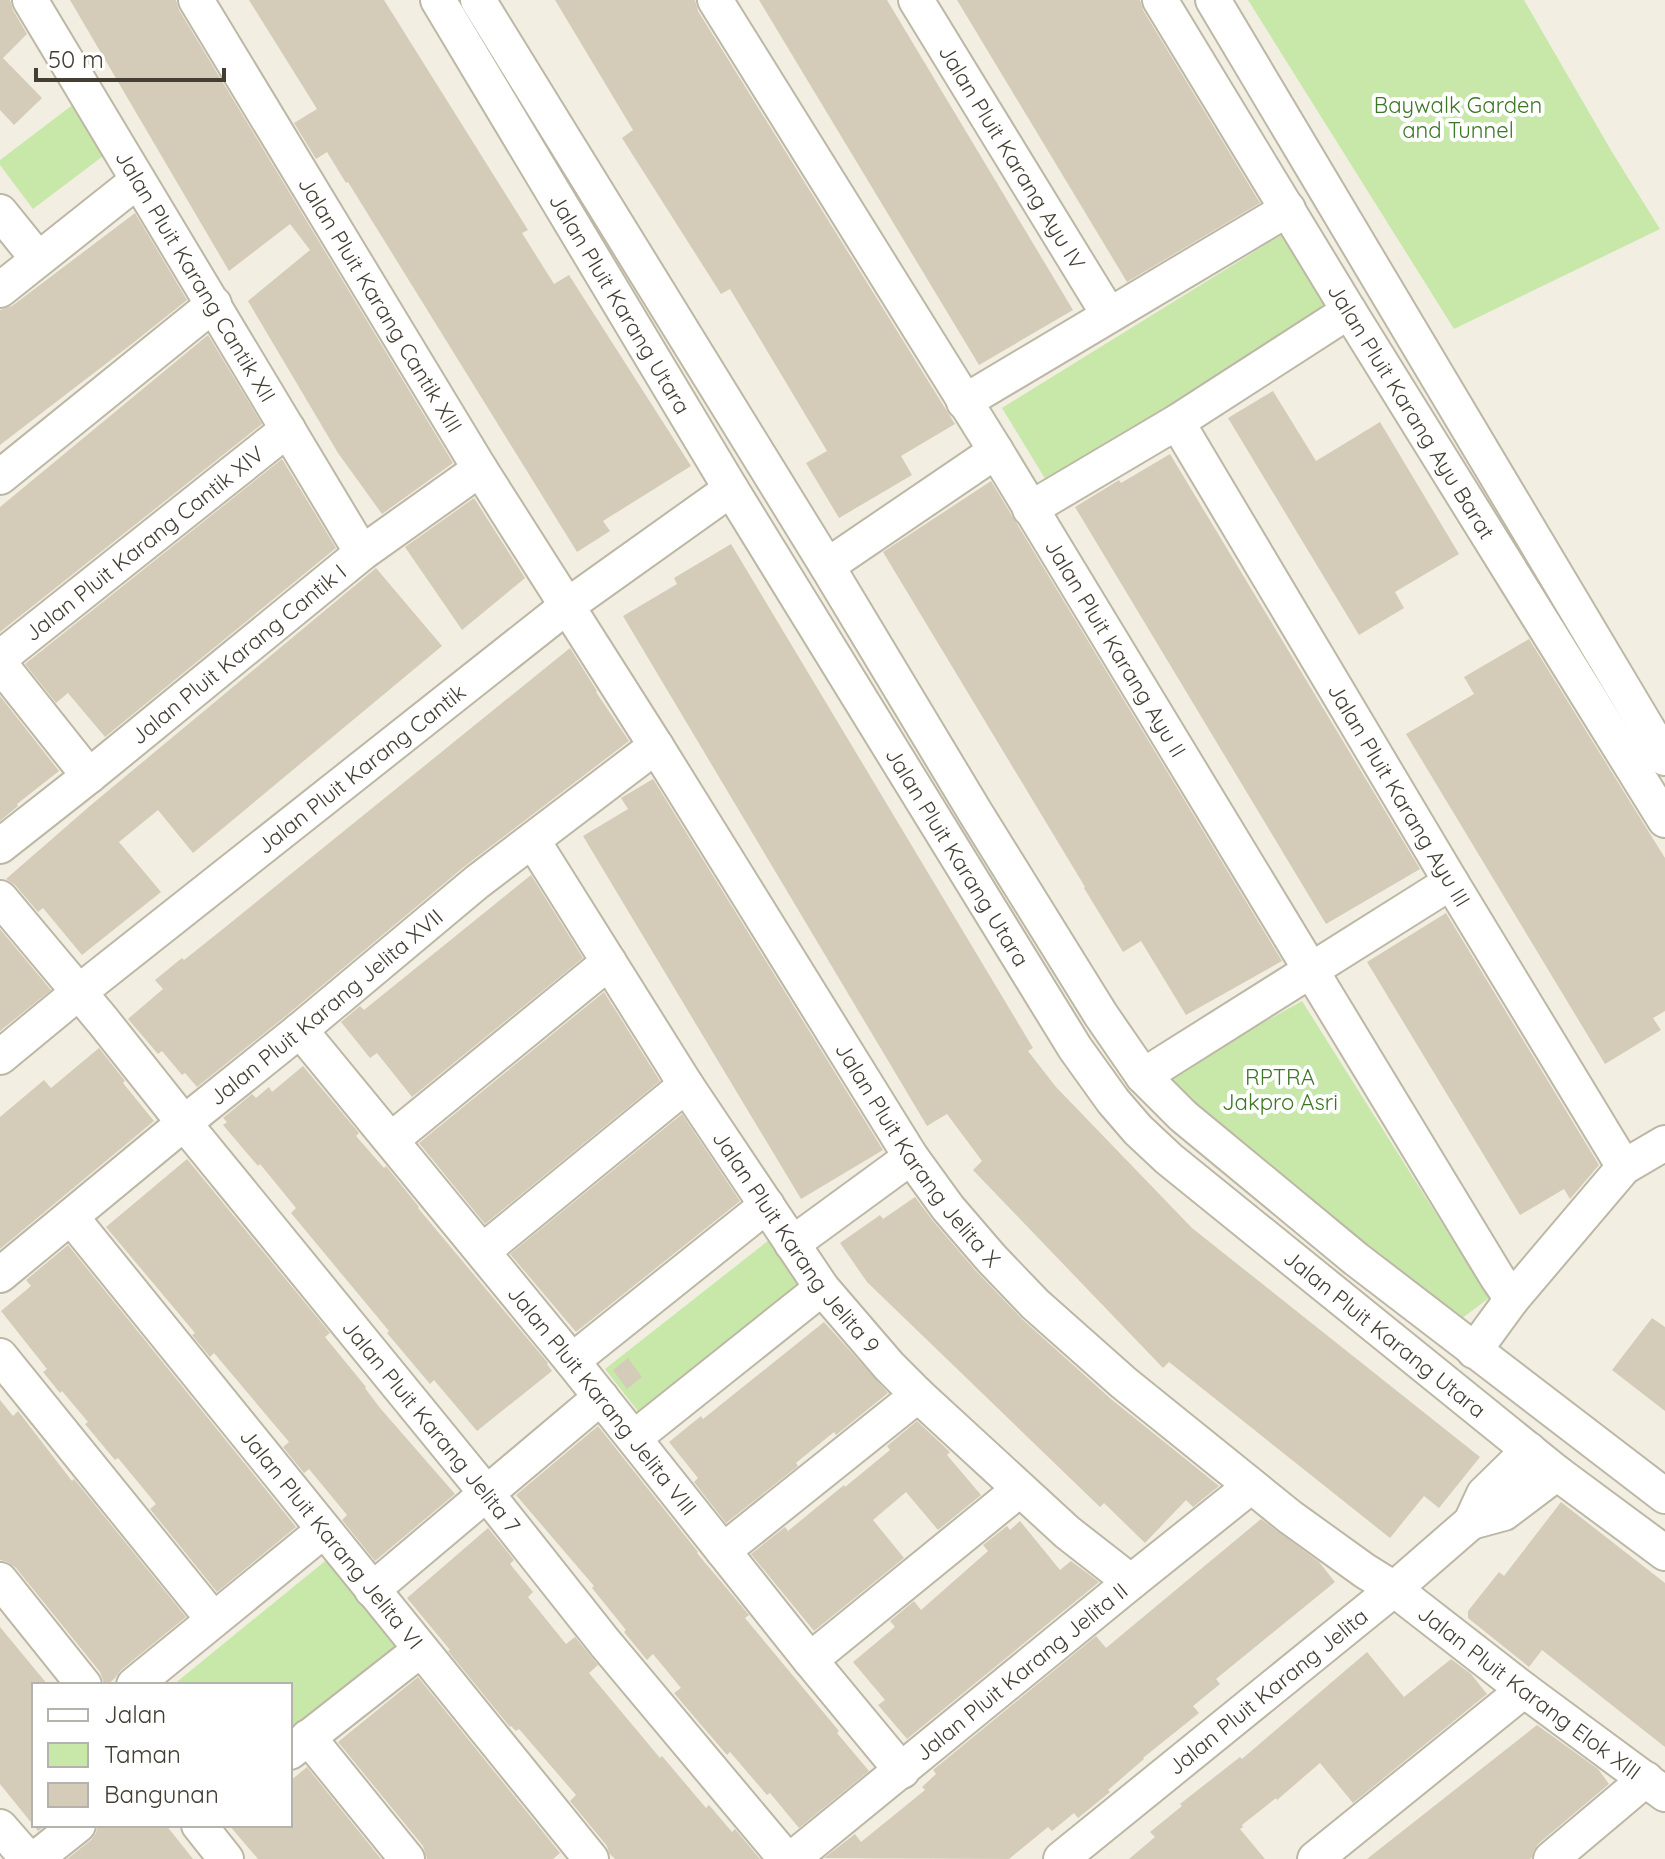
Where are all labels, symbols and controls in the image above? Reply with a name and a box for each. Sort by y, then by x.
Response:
scale bar [36,32,224,82]
street label: Jalan Pluit Karang Ayu IV [933,39,1092,275]
text: 50 m [48,44,104,74]
park label: Baywalk Garden and Tunnel [1374,91,1542,144]
street label: Jalan Pluit Karang Cantik XII [109,145,282,407]
street label: Jalan Pluit Karang Cantik XIII [292,171,469,438]
street label: Jalan Pluit Karang Utara [543,188,697,419]
street label: Jalan Pluit Karang Ayu Barat [1322,278,1501,544]
street label: Jalan Pluit Karang Cantik XIV [19,440,269,647]
street label: Jalan Pluit Karang Ayu II [1039,534,1192,762]
street label: Jalan Pluit Karang Cantik I [125,558,352,750]
street label: Jalan Pluit Karang Cantik [251,678,471,860]
street label: Jalan Pluit Karang Ayu III [1322,678,1477,912]
street label: Jalan Pluit Karang Utara [879,742,1035,972]
street label: Jalan Pluit Karang Jelita XVII [203,902,449,1111]
street label: Jalan Pluit Karang Jelita X [829,1037,1006,1273]
park label: RPTRA Jakpro Asri [1222,1063,1338,1116]
street label: Jalan Pluit Karang Jelita 9 [707,1125,886,1359]
street label: Jalan Pluit Karang Utara [1278,1243,1492,1424]
street label: Jalan Pluit Karang Jelita VIII [502,1280,703,1521]
street label: Jalan Pluit Karang Jelita 7 [336,1314,526,1539]
street label: Jalan Pluit Karang Jelita VI [234,1423,429,1655]
street label: Jalan Pluit Karang Jelita II [909,1576,1133,1767]
street label: Jalan Pluit Karang Elok XIII [1412,1599,1647,1786]
street label: Jalan Pluit Karang Jelita [1162,1602,1373,1781]
legend [32,1683,292,1827]
text: Jalan [104,1699,166,1729]
text: Taman [104,1739,181,1769]
text: Bangunan [104,1779,219,1809]

